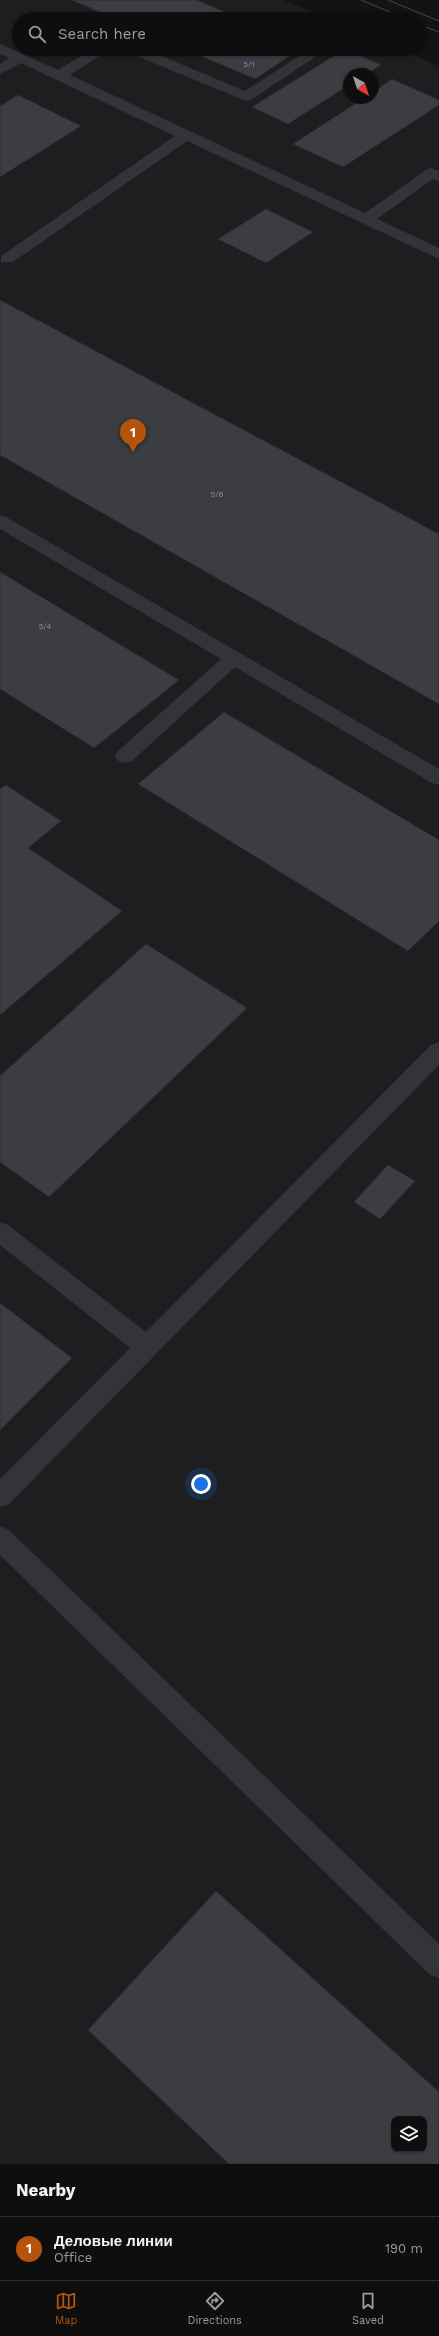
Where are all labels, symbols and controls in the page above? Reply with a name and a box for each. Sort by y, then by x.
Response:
search box [12,12,427,56]
icon: search [26,23,48,45]
text: Search here [58,25,146,43]
house number: 5/1 [243,60,255,69]
north arrow [343,68,379,104]
pin: 1 [120,419,146,452]
house number: 5/6 [211,490,224,499]
house number: 5/4 [39,622,51,631]
your location [191,1474,211,1494]
map controls [391,2116,427,2152]
button: layers [391,2116,427,2152]
text: Nearby [16,2180,75,2200]
text: Деловые линии [54,2232,173,2250]
text: 1 [26,2241,32,2256]
text: 190 m [385,2241,423,2256]
text: Office [54,2250,92,2265]
tab: Map [55,2290,77,2327]
tab: Directions [188,2290,242,2327]
tab: Saved [352,2290,384,2327]

